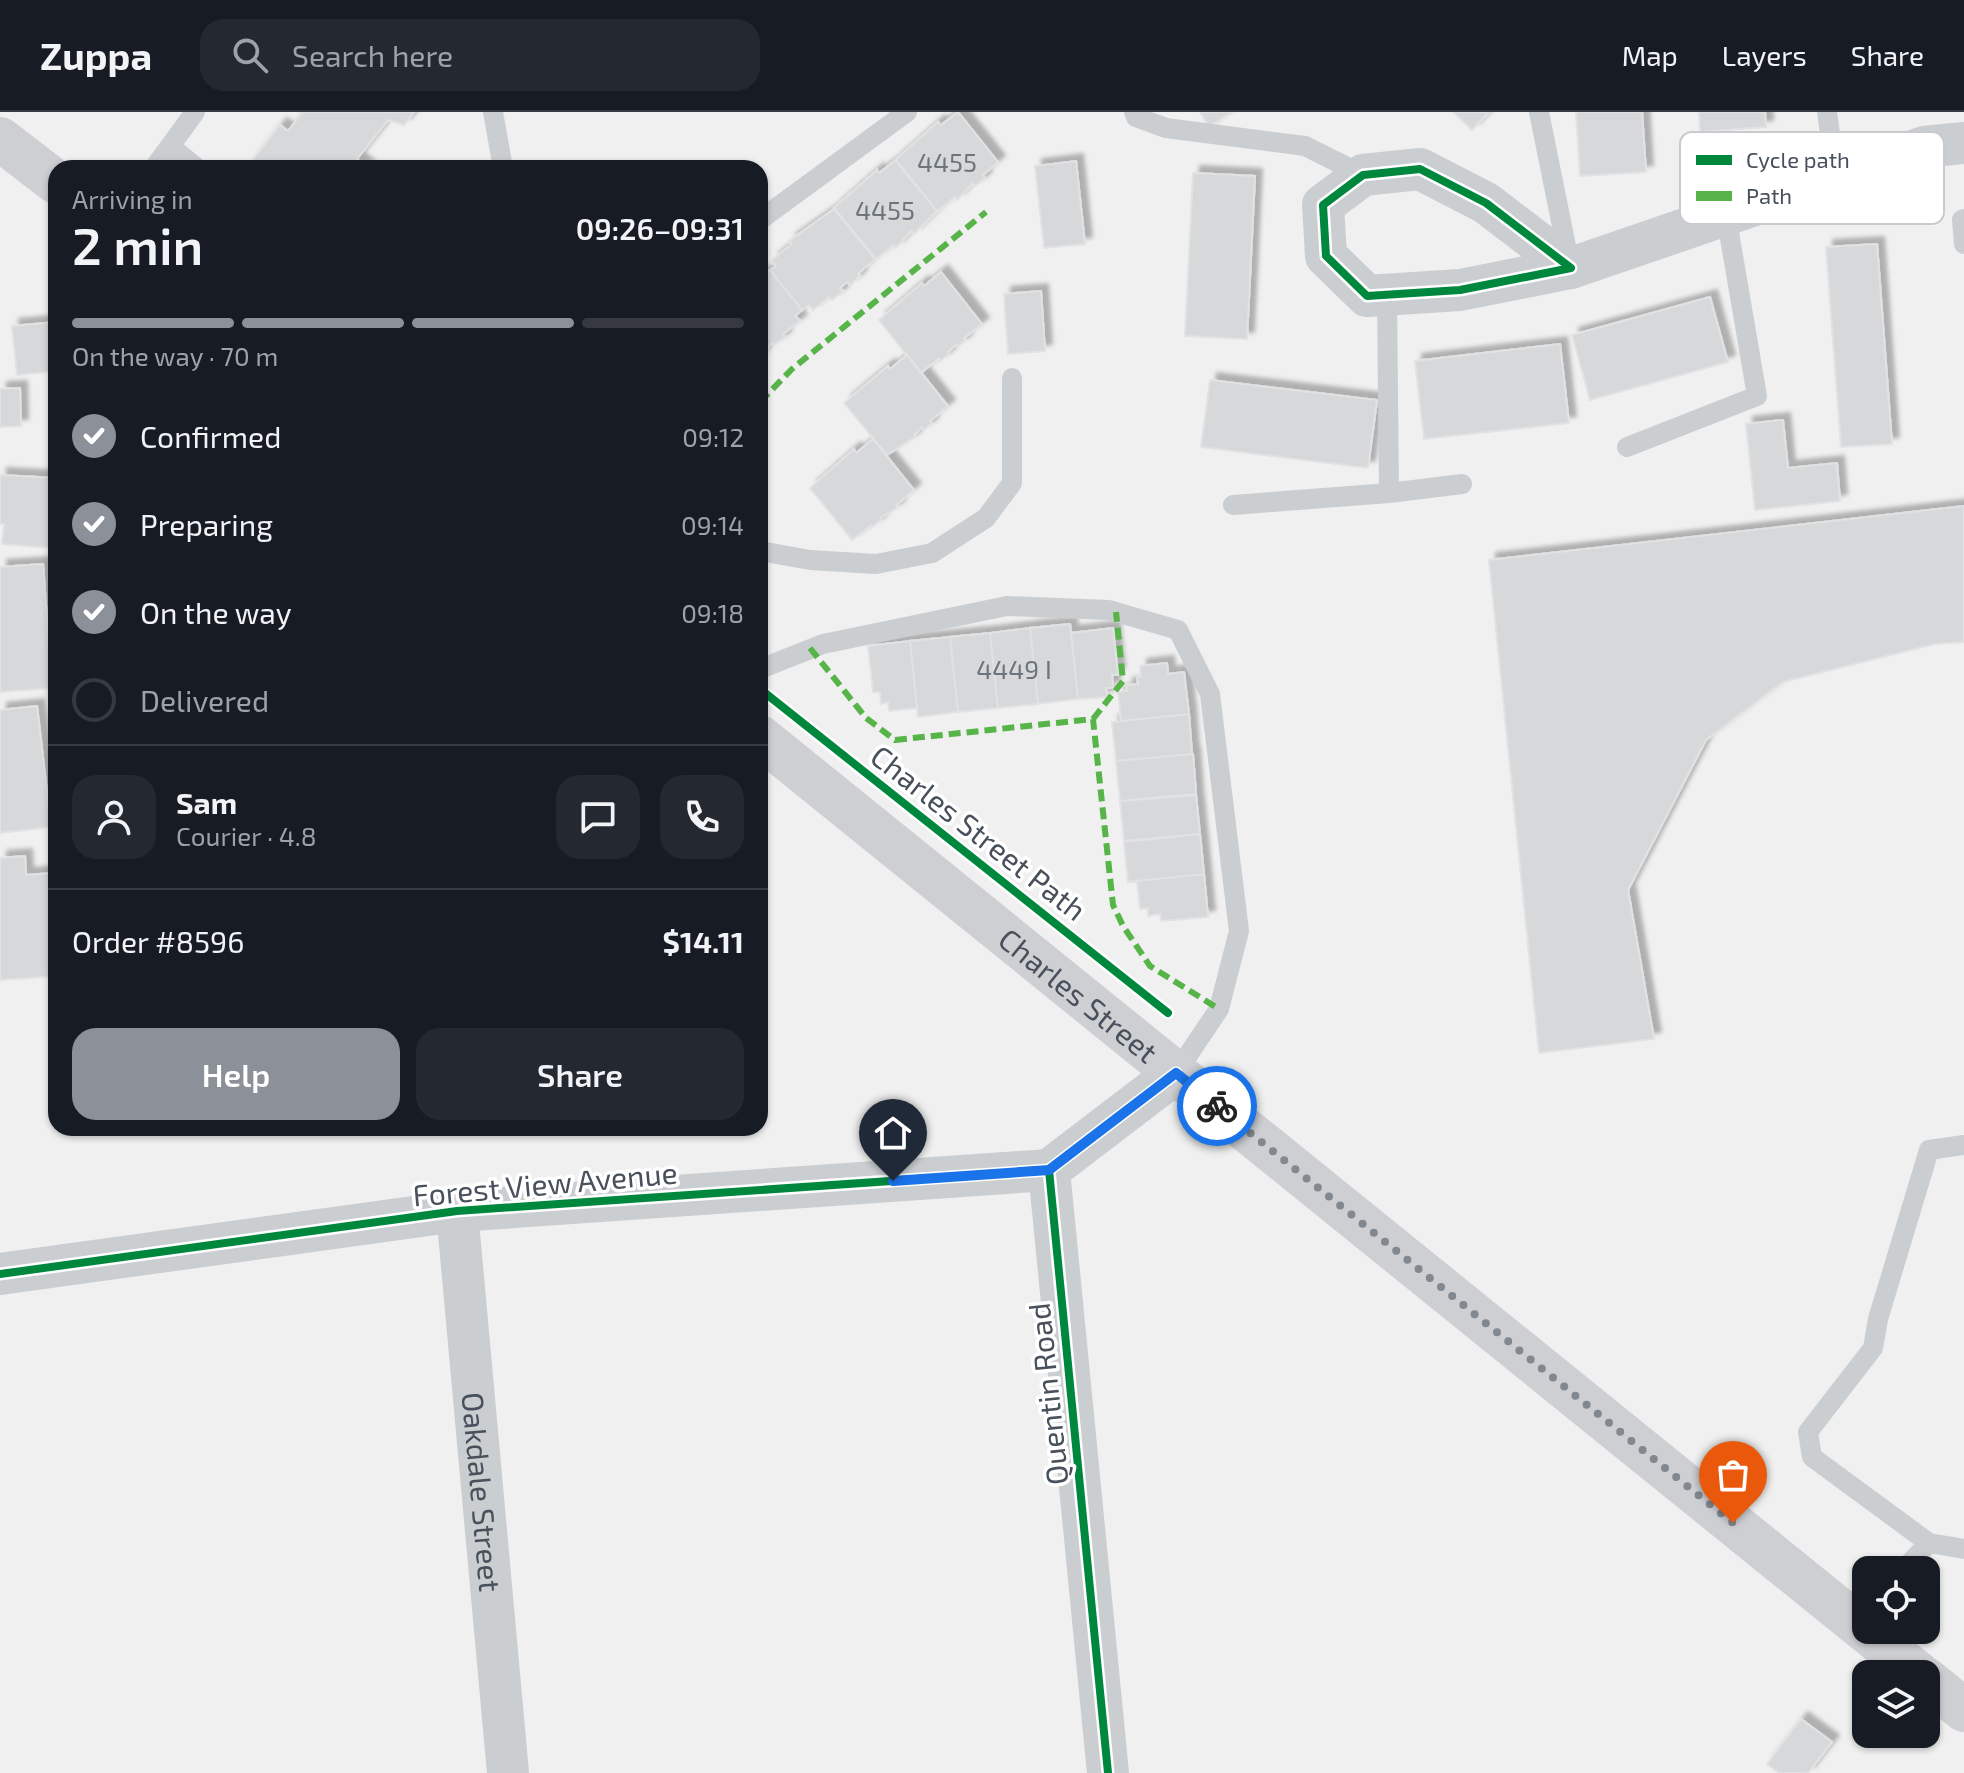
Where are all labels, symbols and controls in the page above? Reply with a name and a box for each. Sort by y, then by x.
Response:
search box [200,19,760,91]
text: Zuppa [40,32,152,78]
icon: search [228,33,272,77]
text: Search here [292,37,453,73]
text: Map [1622,38,1678,72]
text: Layers [1722,38,1807,72]
text: Share [1851,38,1924,72]
legend [1680,132,1944,224]
house number: 4455 [917,146,977,177]
text: Cycle path [1746,146,1850,172]
text: Path [1746,182,1792,208]
text: Arriving in [72,183,193,214]
house number: 4455 [855,194,915,225]
text: 09:26–09:31 [576,210,744,246]
text: 2 min [72,213,203,275]
text: On the way · 70 m [72,340,278,371]
icon: check [72,414,116,458]
text: Confirmed [140,418,281,454]
text: 09:12 [682,421,744,452]
icon: check [72,502,116,546]
text: Preparing [140,506,273,542]
text: 09:14 [681,509,744,540]
icon: check [72,590,116,634]
text: On the way [140,594,292,630]
text: 09:18 [681,597,744,628]
house number: 4449 I [976,653,1052,684]
text: Delivered [140,682,269,718]
street label: Charles Street Path [864,737,1094,927]
button: person [72,775,156,859]
button: chat [556,775,640,859]
button: phone [660,775,744,859]
text: Sam [176,784,237,820]
text: Courier · 4.8 [176,820,317,851]
street label: Charles Street [992,920,1165,1070]
text: Order #8596 [72,923,244,959]
text: $14.11 [663,923,744,959]
button: Help [72,1028,400,1120]
button: Share [416,1028,744,1120]
courier [1177,1066,1257,1146]
icon: bike [1195,1084,1239,1128]
pin [859,1099,927,1181]
icon: home [871,1111,915,1155]
street label: Forest View Avenue [411,1153,679,1213]
street label: Quentin Road [1020,1301,1074,1487]
street label: Oakdale Street [456,1390,509,1593]
pin [1699,1441,1767,1523]
icon: bag [1711,1453,1755,1497]
map controls [1852,1556,1940,1748]
button: locate [1852,1556,1940,1644]
button: layers [1852,1660,1940,1748]

